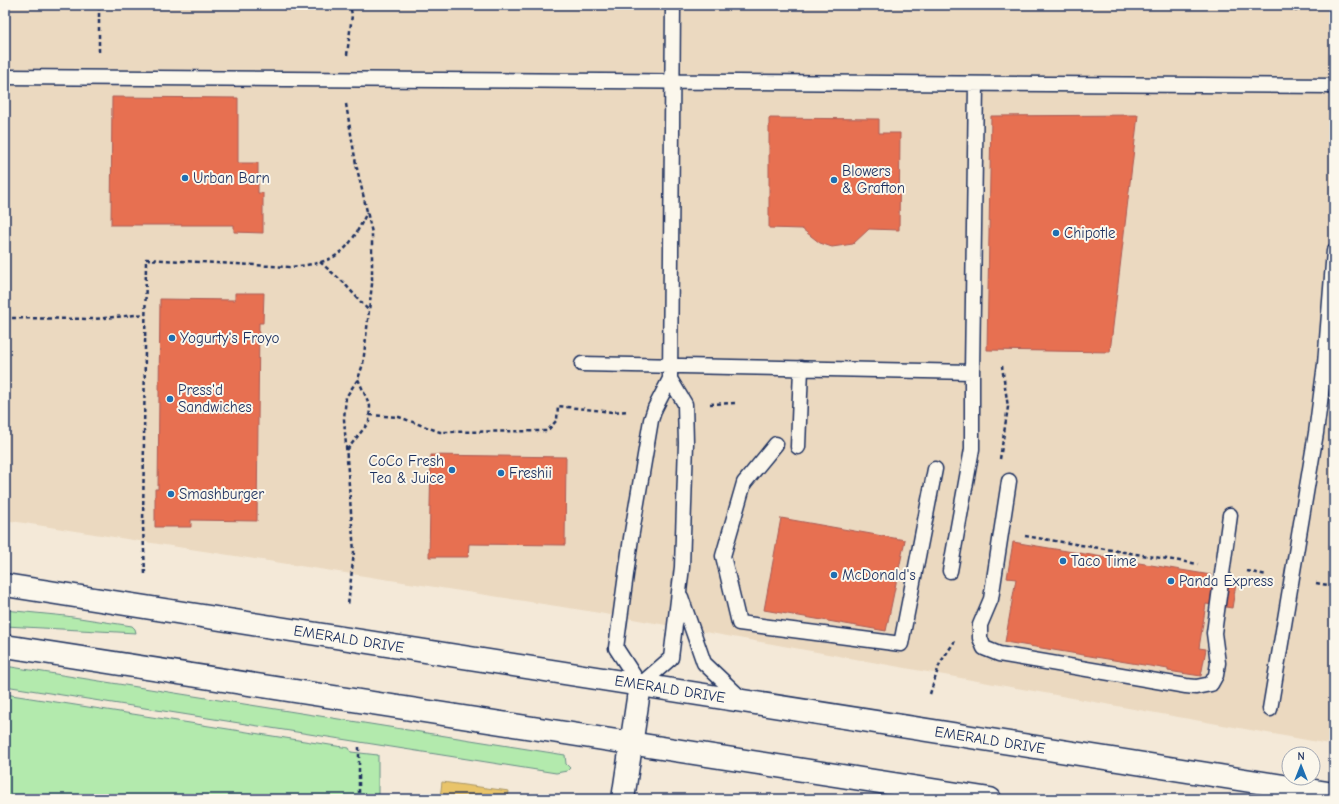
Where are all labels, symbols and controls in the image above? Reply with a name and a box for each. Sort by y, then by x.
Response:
place label: Blowers & Grafton [842,162,905,197]
place label: Urban Barn [193,169,270,187]
marker: Urban Barn [180,173,190,183]
marker: Blowers & Grafton [829,175,839,185]
place label: Chipotle [1064,224,1116,242]
marker: Chipotle [1051,228,1061,238]
place label: Yogurty's Froyo [180,329,279,347]
marker: Yogurty's Froyo [167,333,177,343]
place label: Press'd Sandwiches [178,381,252,416]
marker: Press'd Sandwiches [165,394,175,404]
place label: CoCo Fresh Tea & Juice [369,452,444,487]
place label: Freshii [509,464,552,482]
marker: CoCo Fresh Tea & Juice [447,465,457,475]
marker: Freshii [496,468,506,478]
place label: Smashburger [179,485,264,503]
marker: Smashburger [166,489,176,499]
place label: Taco Time [1071,552,1137,570]
marker: Taco Time [1058,556,1068,566]
place label: McDonald's [842,566,916,584]
marker: McDonald's [829,570,839,580]
place label: Panda Express [1179,572,1273,590]
marker: Panda Express [1166,576,1176,586]
street label: EMERALD DRIVE [292,621,406,657]
street label: EMERALD DRIVE [613,671,727,707]
street label: EMERALD DRIVE [933,722,1047,758]
north arrow [1281,746,1321,786]
text: N [1297,750,1305,763]

